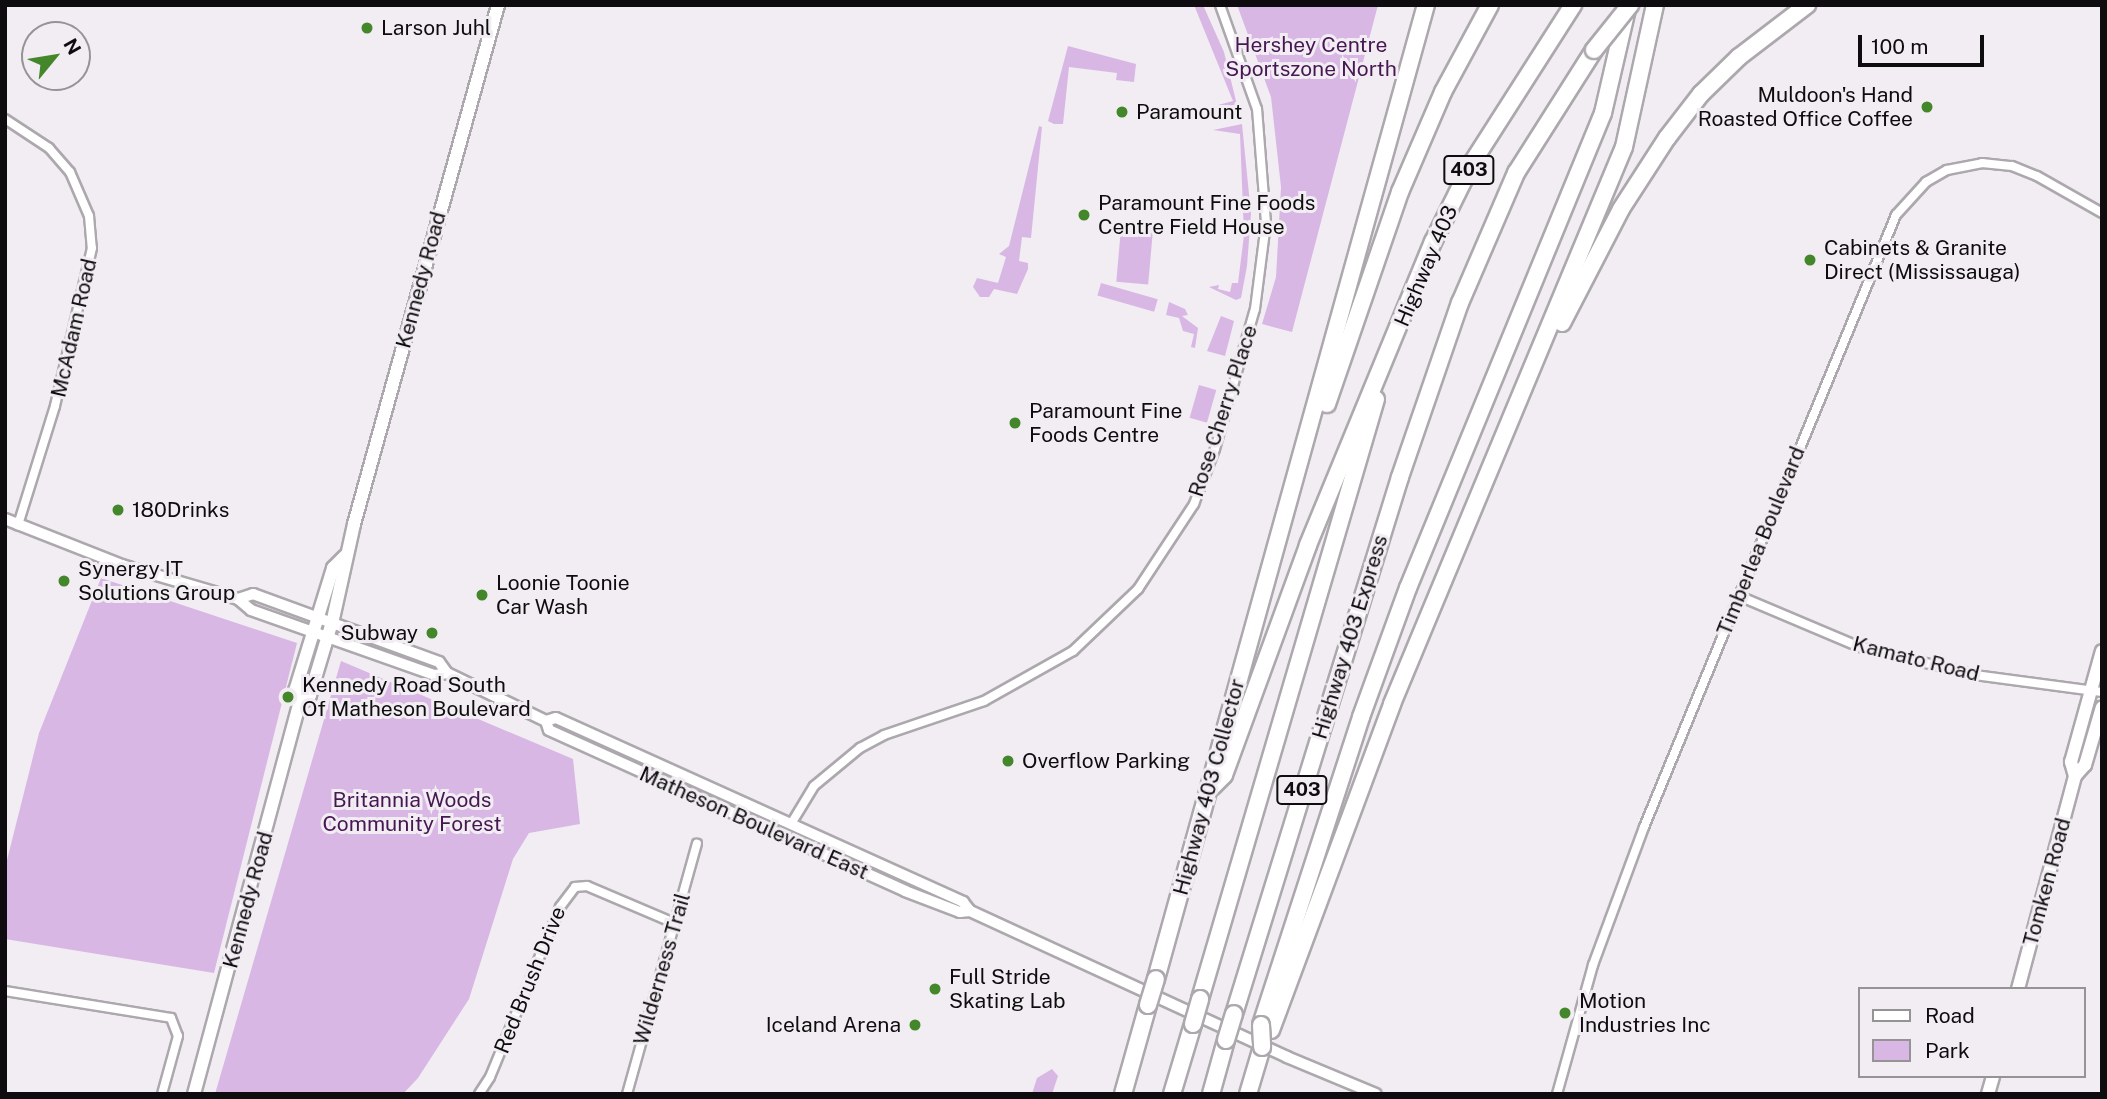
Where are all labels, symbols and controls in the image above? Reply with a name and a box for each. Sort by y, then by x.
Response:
place label: Larson Juhl [381,15,491,41]
marker: Larson Juhl [359,20,375,36]
north arrow [21,21,91,91]
scale bar [1862,21,1988,65]
park label: Hershey Centre Sportszone North [1225,32,1397,82]
text: 100 m [1871,34,1928,59]
text: N [59,35,86,58]
place label: Muldoon's Hand Roasted Office Coffee [1698,82,1913,132]
place label: Paramount [1136,99,1242,125]
marker: Muldoon's Hand Roasted Office Coffee [1919,99,1935,115]
marker: Paramount [1114,104,1130,120]
road number: 403 [1443,154,1495,186]
place label: Paramount Fine Foods Centre Field House [1098,190,1315,240]
street label: Highway 403 [1389,202,1463,330]
marker: Paramount Fine Foods Centre Field House [1076,207,1092,223]
street label: Kennedy Road [391,209,451,351]
place label: Cabinets & Granite Direct (Mississauga) [1824,235,2020,285]
marker: Cabinets & Granite Direct (Mississauga) [1802,252,1818,268]
street label: McAdam Road [46,256,102,400]
street label: Rose Cherry Place [1183,322,1263,500]
place label: Paramount Fine Foods Centre [1029,398,1182,448]
marker: Paramount Fine Foods Centre [1007,415,1023,431]
street label: Timberlea Boulevard [1712,443,1810,639]
place label: 180Drinks [132,497,229,523]
marker: 180Drinks [110,502,126,518]
street label: Highway 403 Express [1307,532,1393,742]
place label: Synergy IT Solutions Group [78,556,235,606]
place label: Loonie Toonie Car Wash [496,570,630,620]
marker: Synergy IT Solutions Group [56,573,72,589]
marker: Loonie Toonie Car Wash [474,587,490,603]
place label: Subway [341,620,418,646]
marker: Subway [424,625,440,641]
street label: Kamato Road [1850,631,1982,687]
place label: Kennedy Road South Of Matheson Boulevard [302,672,531,722]
street label: Highway 403 Collector [1168,676,1250,898]
marker: Kennedy Road South Of Matheson Boulevard [280,689,296,705]
place label: Overflow Parking [1022,748,1190,774]
marker: Overflow Parking [1000,753,1016,769]
street label: Matheson Boulevard East [636,761,872,885]
road number: 403 [1276,775,1328,806]
park label: Britannia Woods Community Forest [322,787,502,837]
street label: Tomken Road [2018,815,2076,949]
street label: Kennedy Road [218,829,278,971]
street label: Wilderness Trail [628,890,696,1048]
street label: Red Brush Drive [489,903,571,1057]
place label: Full Stride Skating Lab [949,964,1065,1014]
marker: Full Stride Skating Lab [927,981,943,997]
legend [1858,987,2086,1078]
place label: Motion Industries Inc [1579,988,1711,1038]
text: Road [1925,1003,1975,1028]
marker: Motion Industries Inc [1557,1005,1573,1021]
place label: Iceland Arena [766,1012,901,1038]
marker: Iceland Arena [907,1017,923,1033]
text: Park [1925,1038,1970,1063]

